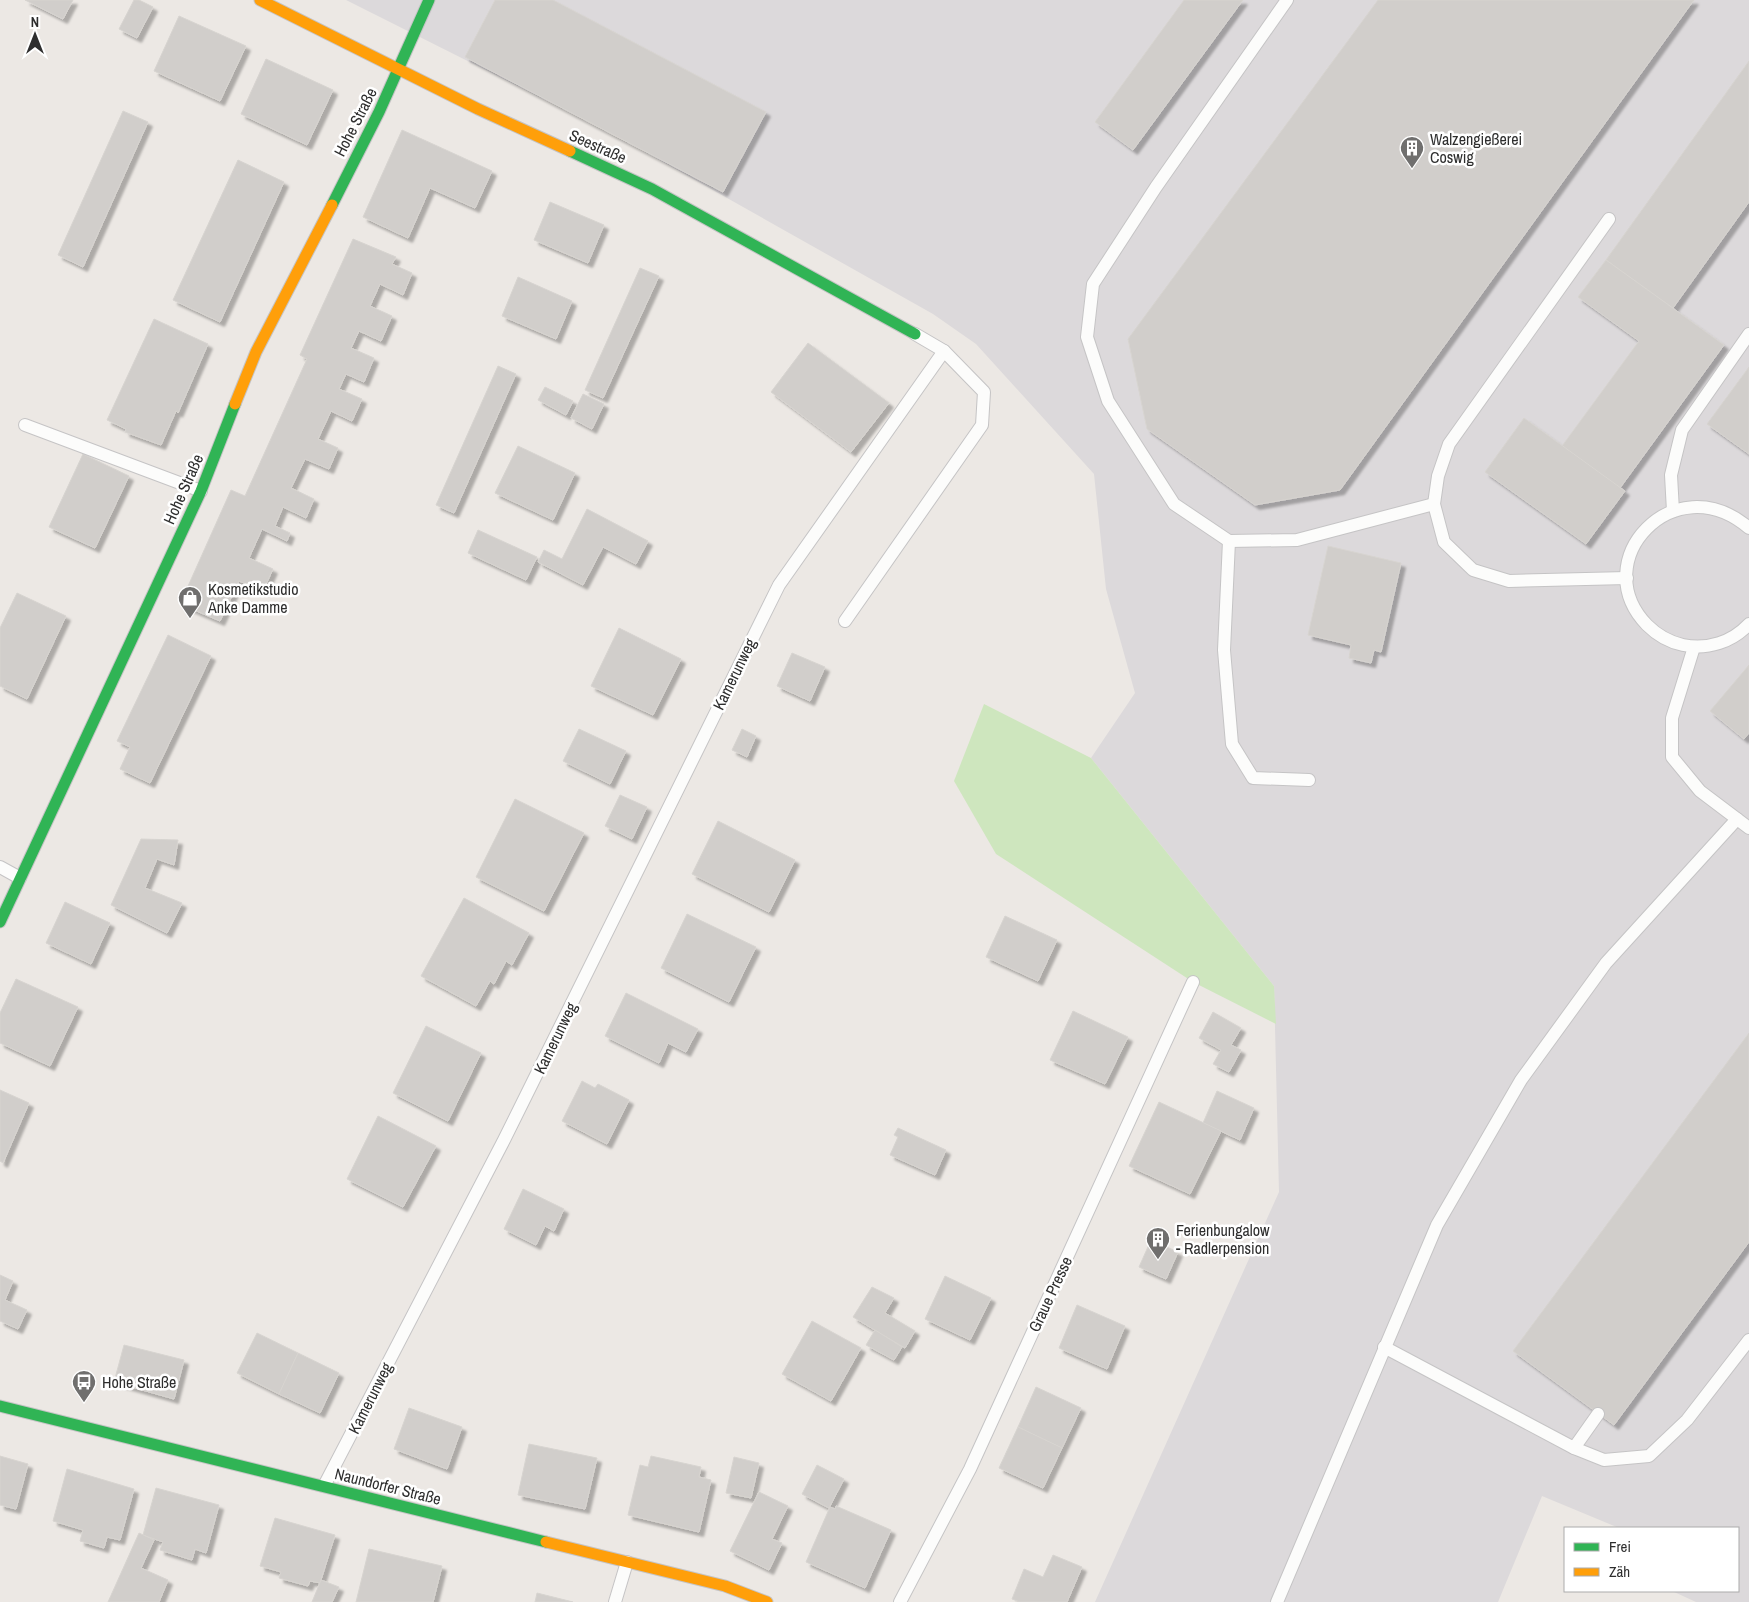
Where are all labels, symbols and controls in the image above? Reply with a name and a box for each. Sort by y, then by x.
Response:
north arrow [10,10,60,60]
text: N [31,13,39,31]
street label: Hohe Straße [328,84,382,160]
street label: Seestraße [566,124,630,168]
place label: Walzengießerei Coswig [1430,128,1522,168]
building icon: Walzengießerei Coswig [1399,135,1425,169]
street label: Hohe Straße [158,451,208,527]
place label: Kosmetikstudio Anke Damme [207,578,298,618]
shop icon: Kosmetikstudio Anke Damme [177,585,203,619]
street label: Kamerunweg [707,634,761,714]
street label: Kamerunweg [528,998,582,1078]
place label: Ferienbungalow - Radlerpension [1176,1219,1270,1259]
building icon: Ferienbungalow - Radlerpension [1145,1226,1171,1260]
street label: Graue Presse [1023,1253,1077,1335]
street label: Kamerunweg [343,1358,398,1437]
bus stop icon: Hohe Straße [71,1369,97,1403]
place label: Hohe Straße [102,1371,176,1393]
street label: Naundorfer Straße [333,1462,443,1510]
legend [1564,1527,1739,1592]
text: Frei [1609,1536,1631,1557]
text: Zäh [1609,1561,1630,1582]

